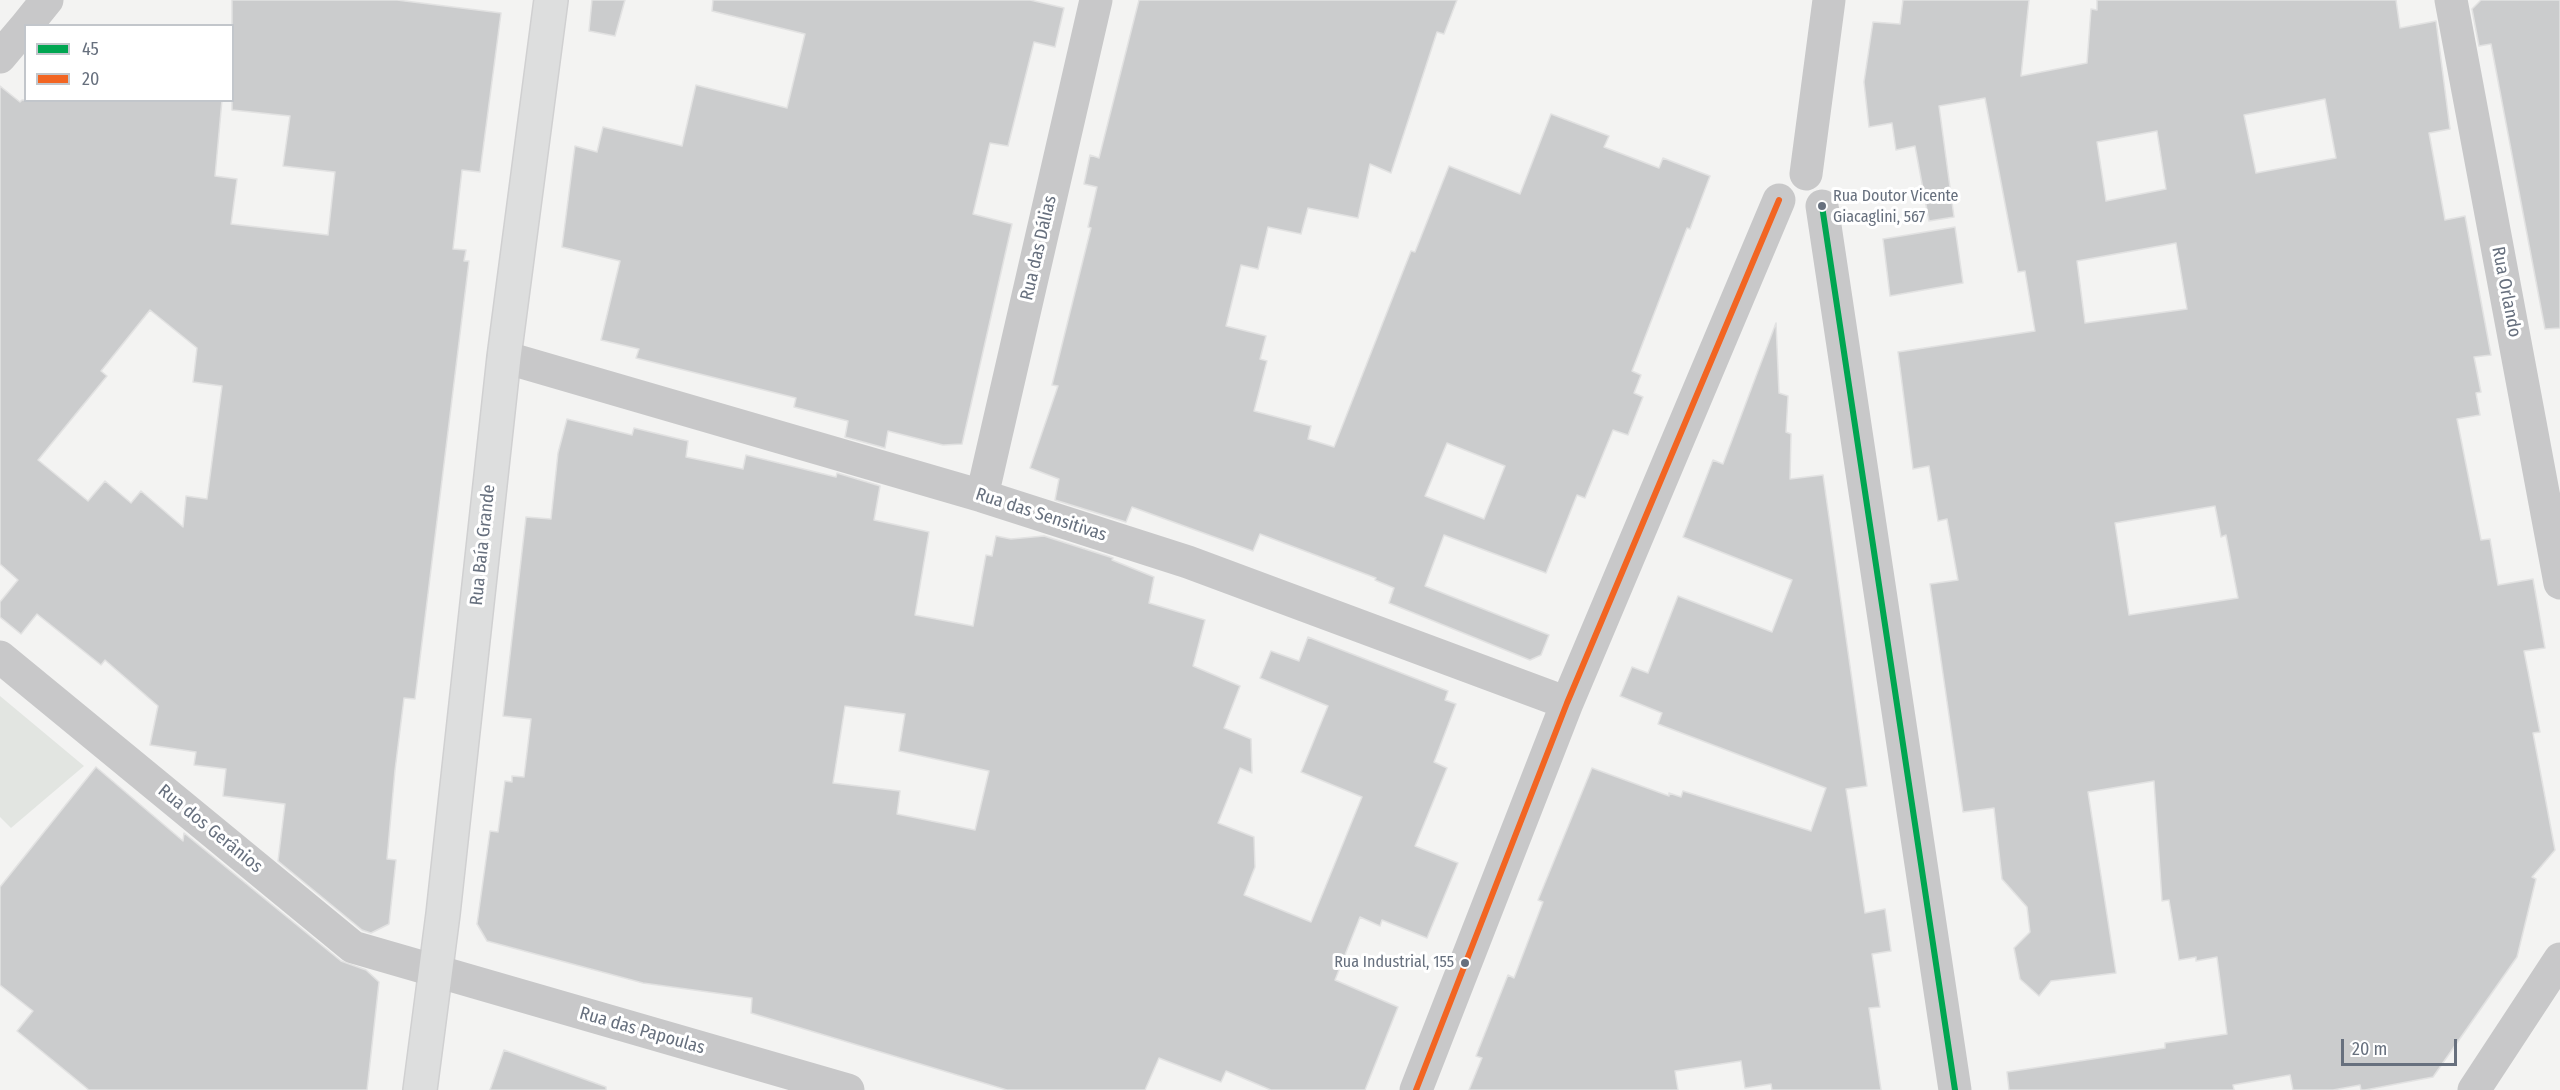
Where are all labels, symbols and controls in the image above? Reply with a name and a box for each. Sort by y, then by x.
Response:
legend [24,24,234,102]
text: 45 [82,38,99,60]
text: 20 [82,68,99,90]
place label: Rua Doutor Vicente Giacaglini, 567 [1833,187,1958,225]
street label: Rua das Dálias [1016,193,1062,303]
marker: Rua Doutor Vicente Giacaglini, 567 [1816,200,1828,212]
street label: Rua Orlando [2487,245,2525,339]
street label: Rua Baía Grande [466,483,500,607]
street label: Rua das Sensitivas [973,484,1109,546]
street label: Rua dos Gerânios [153,780,267,878]
place label: Rua Industrial, 155 [1334,953,1454,973]
marker: Rua Industrial, 155 [1459,957,1471,969]
street label: Rua das Papoulas [577,1003,707,1059]
scale bar [2344,1027,2460,1065]
text: 20 m [2352,1038,2387,1060]

